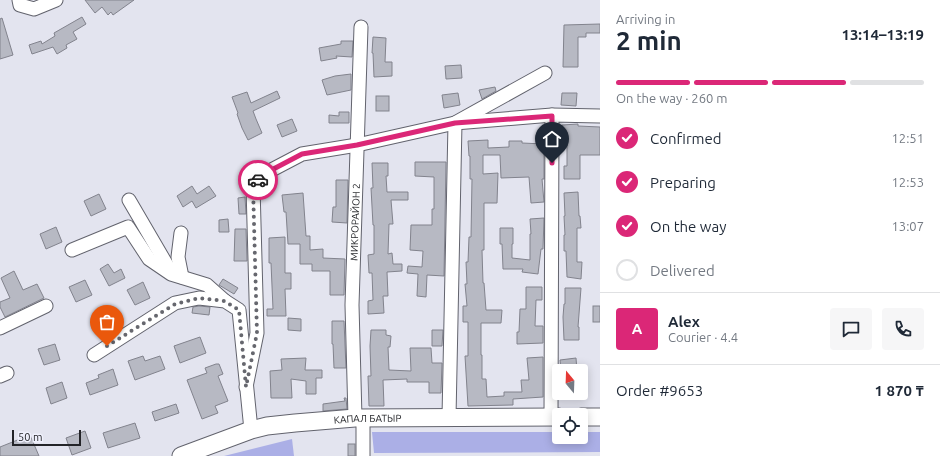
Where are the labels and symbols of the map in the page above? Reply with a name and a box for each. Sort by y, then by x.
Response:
pin [535,122,569,163]
courier [238,160,278,200]
street label: МИКРОРАЙОН 2 [348,183,362,261]
pin [90,305,124,346]
north arrow [552,364,588,400]
street label: КАПАЛ БАТЫР [333,413,401,426]
scale bar [12,428,81,447]

